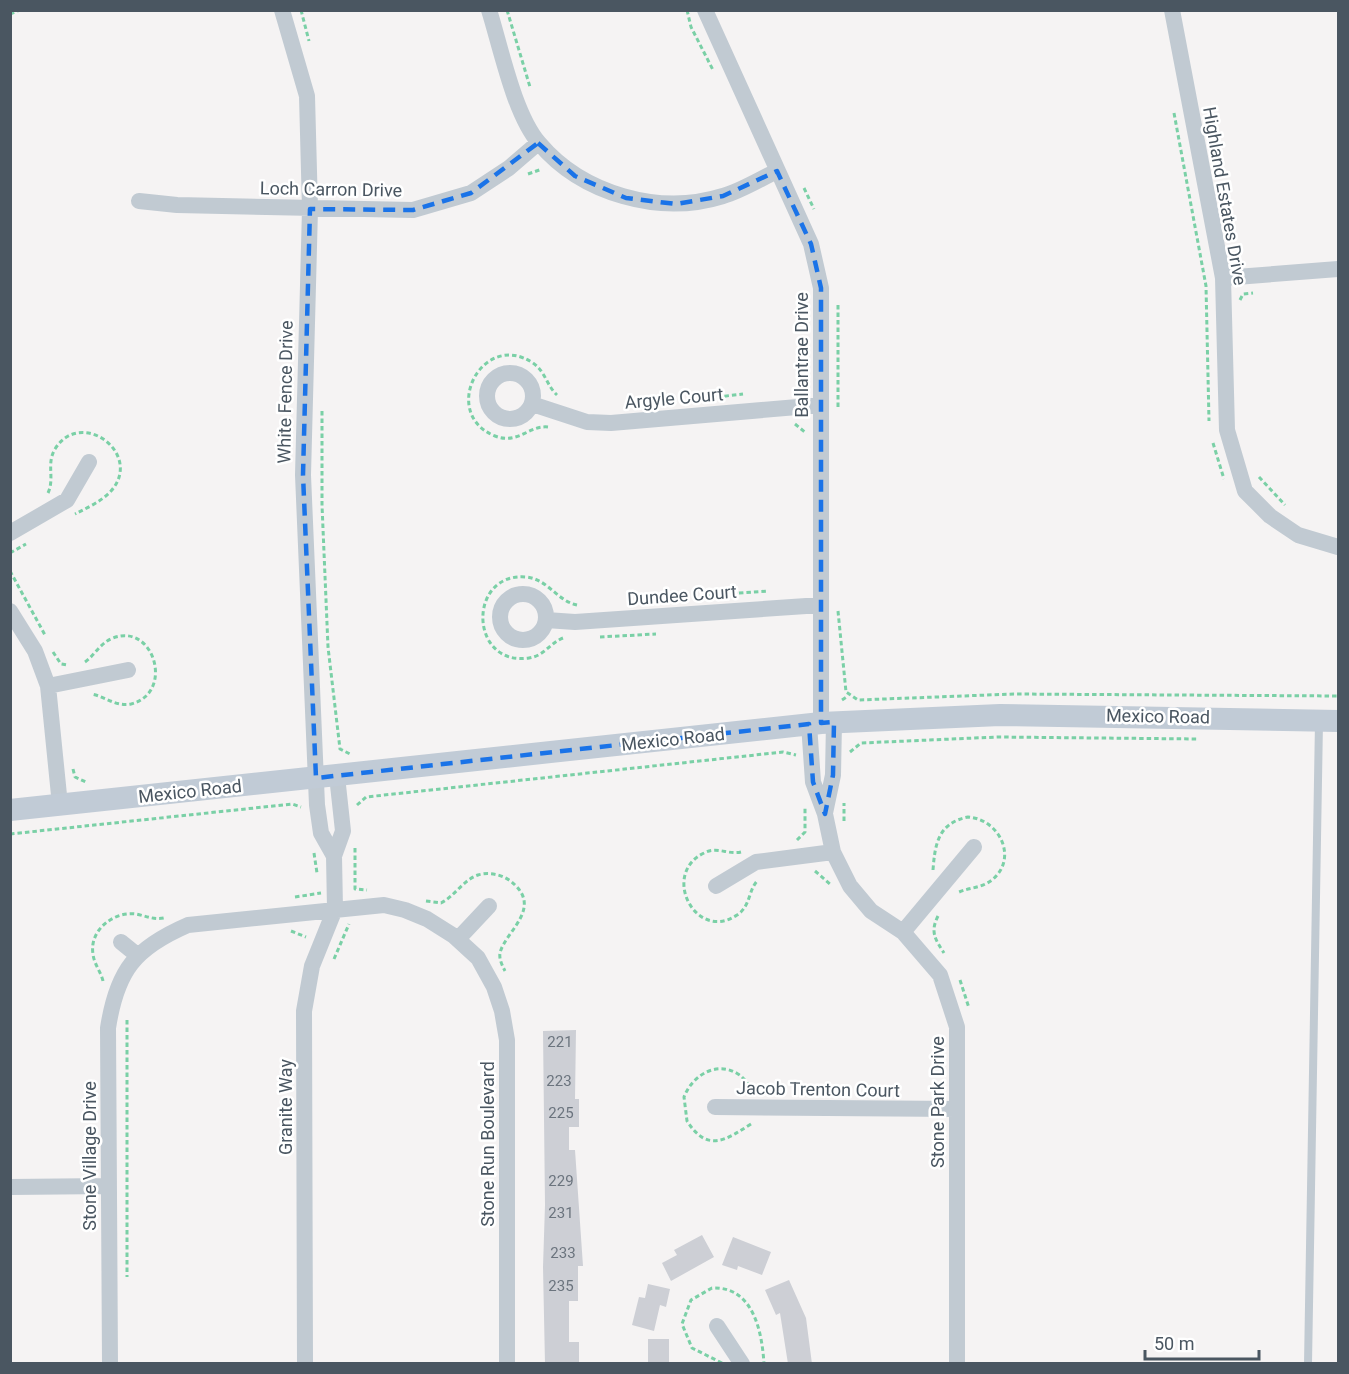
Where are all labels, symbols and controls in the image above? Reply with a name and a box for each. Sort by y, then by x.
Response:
street label: Highland Estates Drive [1199,105,1251,287]
street label: Loch Carron Drive [260,177,402,201]
street label: Ballantrae Drive [791,292,812,418]
street label: White Fence Drive [273,320,297,464]
street label: Argyle Court [624,383,724,413]
street label: Dundee Court [627,581,738,609]
street label: Mexico Road [1106,705,1210,727]
street label: Mexico Road [620,723,726,755]
street label: Mexico Road [137,775,243,807]
house number: 221 [547,1033,573,1051]
street label: Stone Park Drive [927,1036,948,1168]
street label: Granite Way [275,1059,296,1155]
street label: Stone Run Boulevard [477,1061,498,1227]
house number: 223 [546,1072,572,1090]
street label: Jacob Trenton Court [736,1077,900,1101]
street label: Stone Village Drive [79,1081,100,1231]
house number: 225 [548,1104,574,1122]
house number: 229 [548,1172,574,1190]
house number: 231 [548,1204,574,1222]
house number: 233 [550,1244,576,1262]
house number: 235 [548,1277,574,1295]
scale bar [1145,1323,1259,1361]
text: 50 m [1154,1333,1194,1354]

